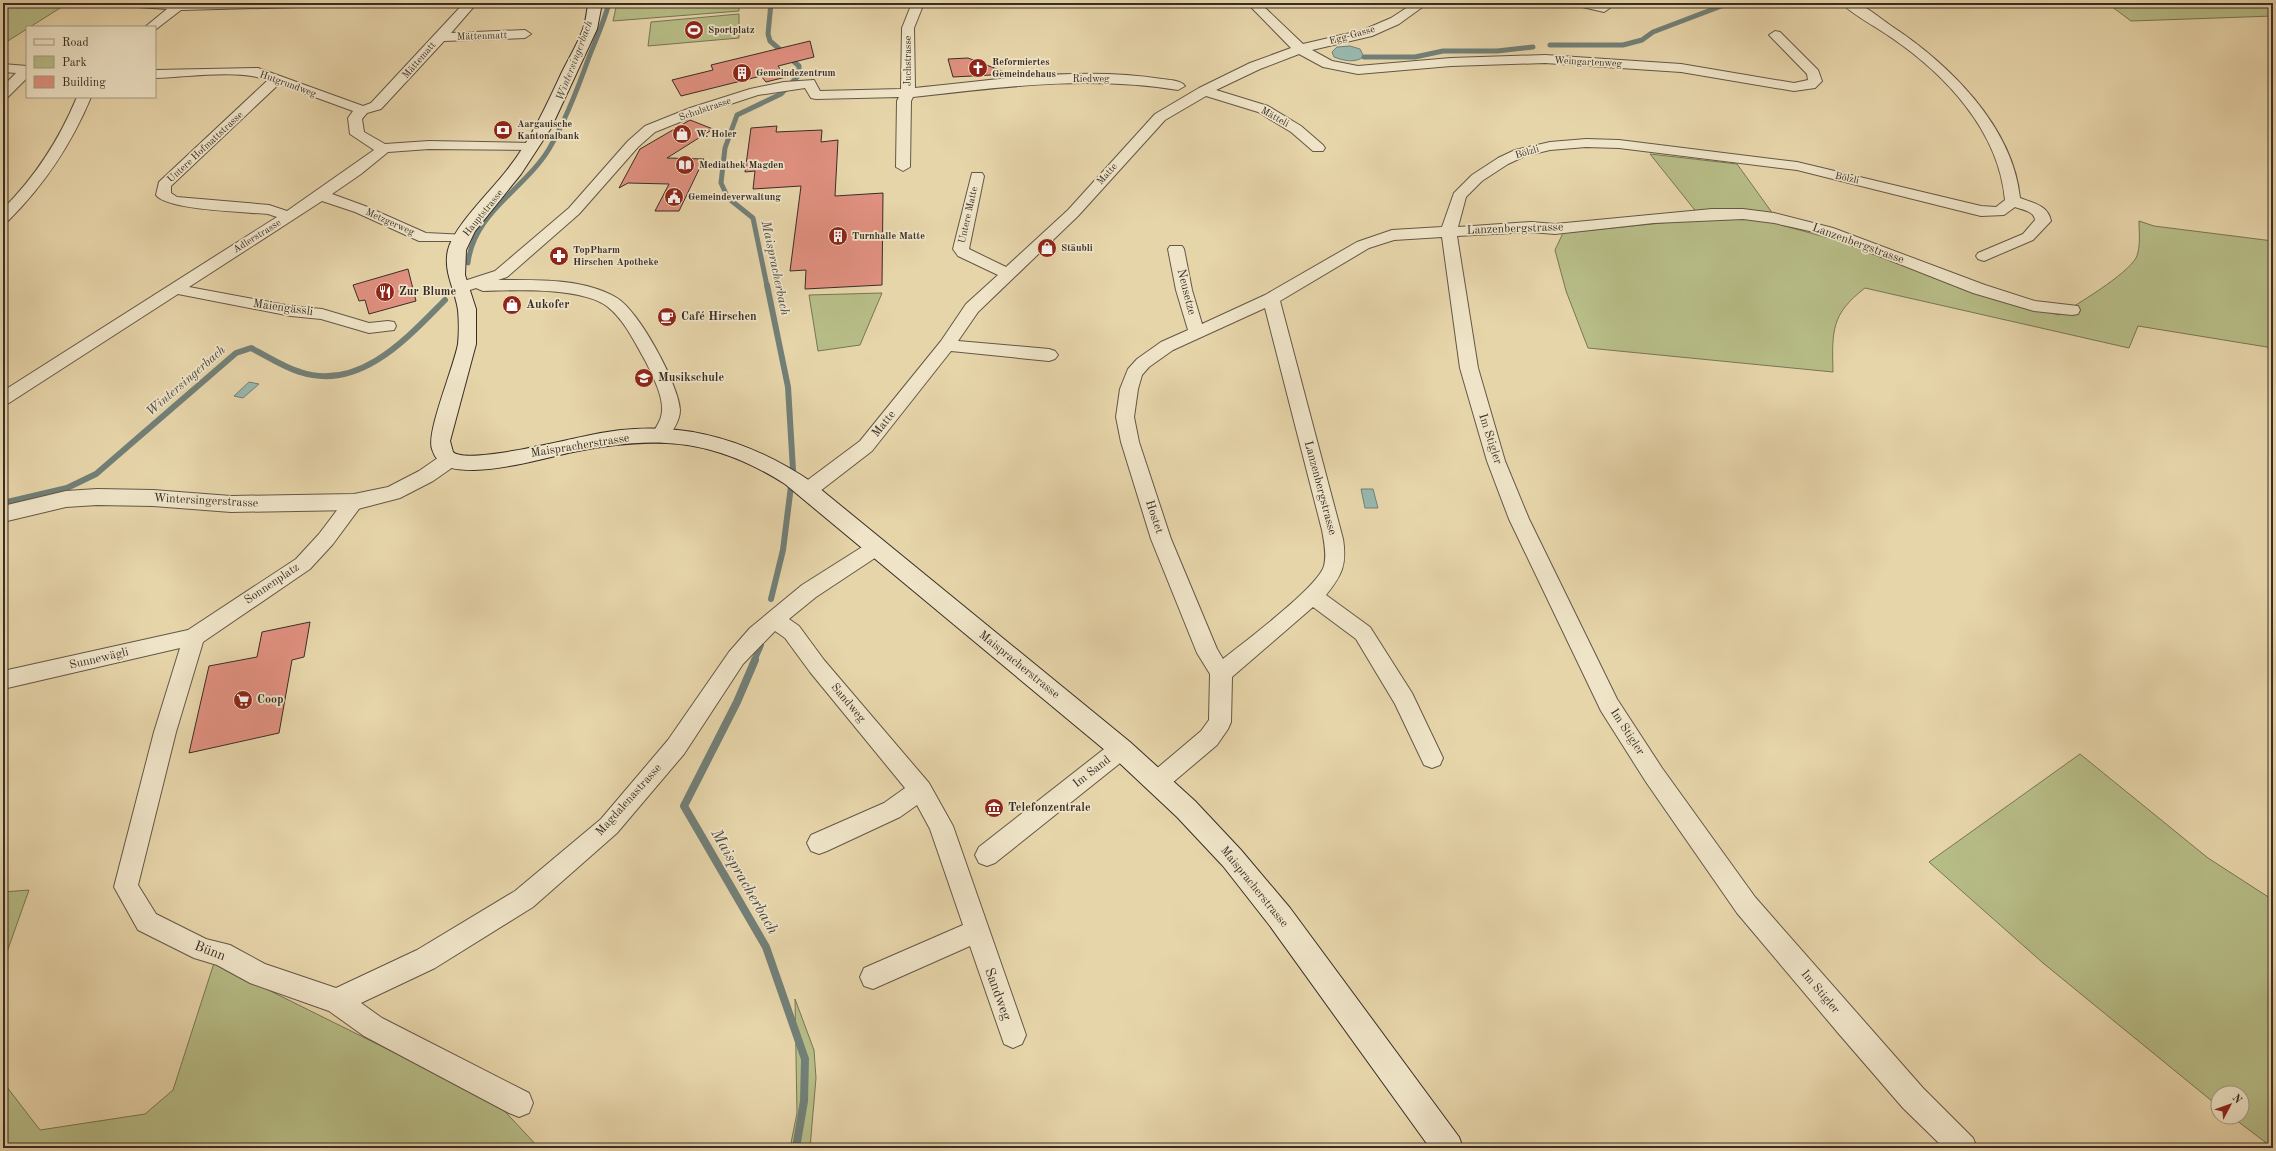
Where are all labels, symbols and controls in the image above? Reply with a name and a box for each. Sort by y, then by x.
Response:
water label: Wintersingerbach [555,19,595,103]
sports icon: Sportplatz [683,19,705,41]
street label: Egg-Gasse [1328,24,1376,46]
place label: Sportplatz [708,25,755,35]
legend [26,26,156,98]
street label: Mättenmatt [457,30,508,42]
street label: Juchstrasse [903,35,913,86]
text: Road [62,37,89,49]
street label: Mättematt [401,39,438,80]
street label: Weingartenweg [1554,55,1623,69]
text: Park [62,57,87,69]
church icon: Reformiertes Gemeindehaus [967,57,989,79]
place label: Reformiertes Gemeindehaus [992,57,1056,79]
building icon: Gemeindezentrum [731,62,753,84]
place label: Gemeindezentrum [756,68,836,78]
street label: Hutgrundweg [258,69,318,99]
street label: Riedweg [1073,74,1110,84]
text: Building [62,77,106,89]
street label: Schulstrasse [678,95,733,123]
street label: Mätteli [1259,105,1291,129]
street label: Untere Hofmattstrasse [165,109,245,184]
bank icon: Aargauische Kantonalbank [492,119,514,141]
place label: Aargauische Kantonalbank [517,119,580,141]
shop icon: W. Holer [671,123,693,145]
place label: W. Holer [696,129,737,139]
street label: Bölzli [1514,144,1540,160]
library icon: Mediathek Magden [674,154,696,176]
place label: Mediathek Magden [699,160,784,170]
street label: Matte [1095,161,1119,187]
street label: Bölzli [1834,170,1860,186]
street label: Untere Matte [957,185,979,244]
public building icon: Gemeindeverwaltung [663,186,685,208]
street label: Hauptstrasse [461,187,505,238]
place label: Gemeindeverwaltung [688,192,781,202]
street label: Metzgerweg [364,207,416,237]
street label: Adlerstrasse [231,217,283,255]
water label: Maispracherbach [758,219,791,317]
street label: Lanzenbergstrasse [1466,221,1564,237]
street label: Lanzenbergstrasse [1810,222,1906,266]
building icon: Turnhalle Matte [827,225,849,247]
place label: Turnhalle Matte [852,231,925,241]
shop icon: Stäubli [1036,237,1058,259]
place label: Stäubli [1061,243,1093,253]
pharmacy icon: TopPharm Hirschen Apotheke [548,245,570,267]
place label: TopPharm Hirschen Apotheke [573,245,659,267]
street label: Neusetze [1175,268,1198,317]
restaurant icon: Zur Blume [374,281,396,303]
place label: Zur Blume [399,286,456,298]
shop icon: Aukofer [501,294,523,316]
street label: Maiengässli [252,298,314,318]
place label: Aukofer [526,299,570,311]
cafe icon: Café Hirschen [656,306,678,328]
place label: Café Hirschen [681,311,757,323]
water label: Wintersingerbach [144,343,228,419]
school or university icon: Musikschule [633,367,655,389]
place label: Musikschule [658,372,725,384]
street label: Matte [870,408,898,439]
street label: Im Stigler [1476,412,1504,466]
street label: Maispracherstrasse [530,432,631,460]
street label: Lanzenbergstrasse [1302,440,1338,537]
street label: Wintersingerstrasse [153,492,259,510]
street label: Hostet [1143,499,1165,535]
street label: Sonnenplatz [242,561,302,607]
street label: Maispracherstrasse [976,629,1062,701]
street label: Sunnewägli [68,646,130,672]
street label: Sandweg [828,681,868,725]
supermarket icon: Coop [232,689,254,711]
place label: Coop [257,694,284,706]
street label: Im Stigler [1608,707,1646,757]
street label: Im Sand [1071,754,1113,790]
street label: Magdalenastrasse [594,761,665,838]
museum icon: Telefonzentrale [983,797,1005,819]
place label: Telefonzentrale [1008,802,1091,814]
water label: Maispracherbach [707,826,781,937]
street label: Maispracherstrasse [1218,844,1290,930]
street label: Bünn [192,939,228,963]
street label: Sandweg [982,966,1014,1022]
street label: Im Stigler [1798,968,1842,1016]
north arrow [2210,1085,2250,1125]
text: N [2230,1093,2244,1107]

